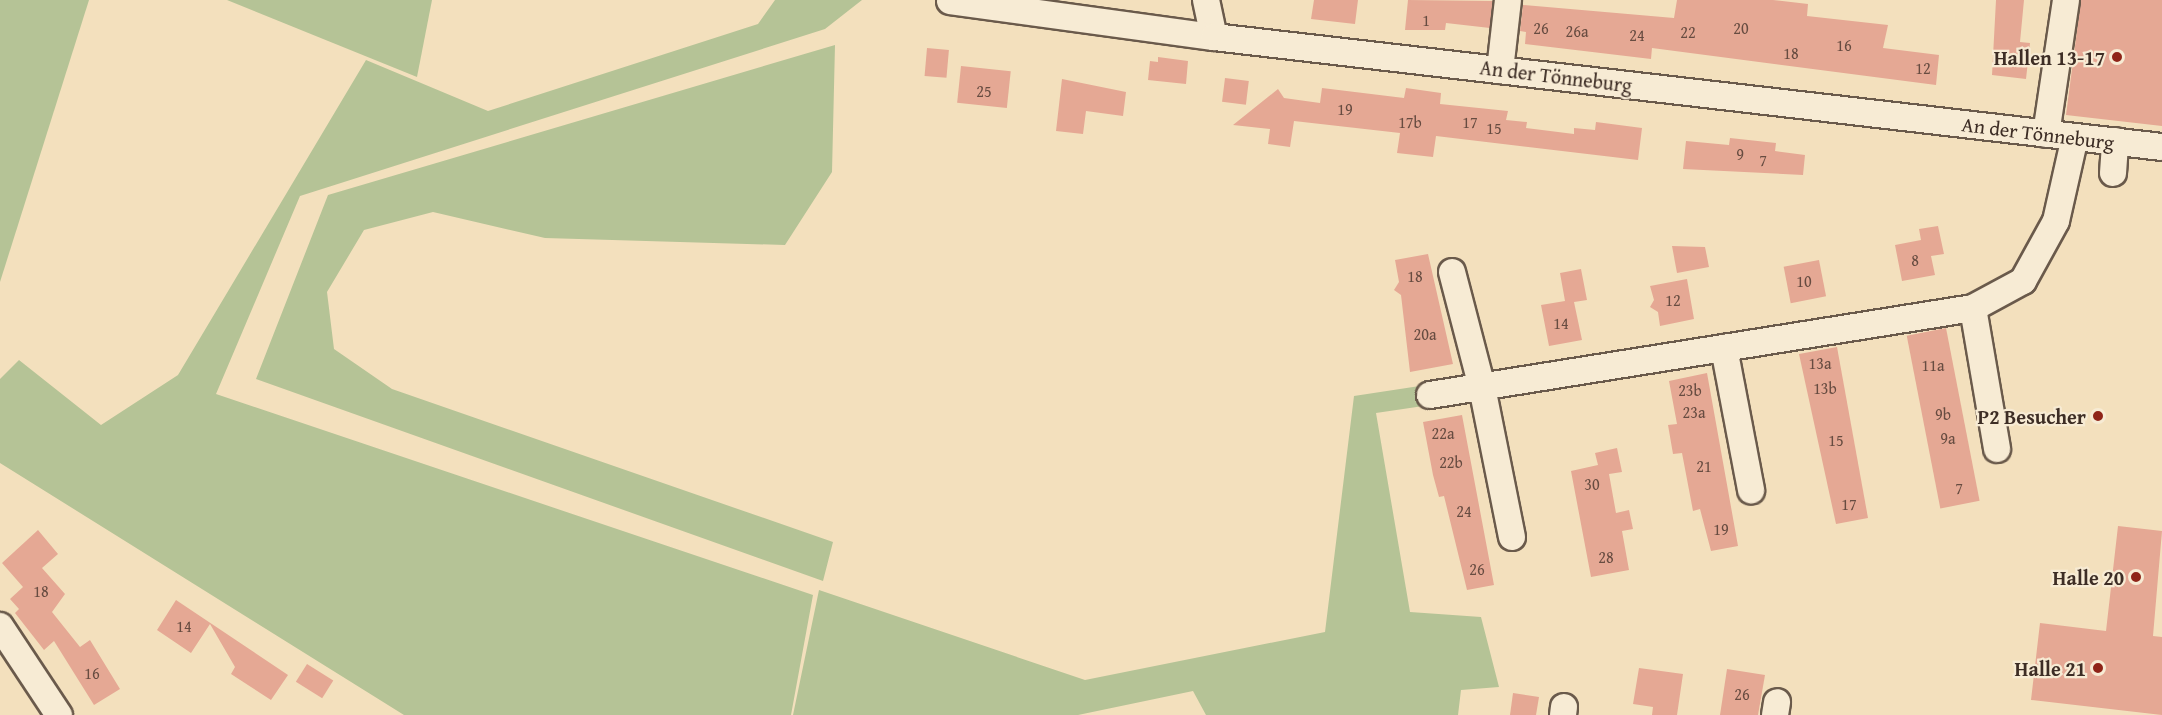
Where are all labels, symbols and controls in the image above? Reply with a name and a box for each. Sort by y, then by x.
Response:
house number: 1 [1422,10,1430,30]
house number: 26 [1533,18,1549,38]
house number: 20 [1733,18,1749,38]
house number: 26a [1566,21,1588,41]
house number: 22 [1680,22,1696,42]
house number: 24 [1629,25,1645,45]
house number: 16 [1836,35,1852,55]
house number: 18 [1783,43,1799,63]
place label: Hallen 13-17 [1994,45,2105,69]
marker: Hallen 13-17 [2110,50,2124,64]
street label: An der Tönneburg [1479,55,1633,97]
house number: 12 [1915,58,1931,78]
house number: 25 [976,81,992,101]
house number: 19 [1337,99,1353,119]
house number: 17b [1398,112,1422,132]
house number: 17 [1462,112,1478,132]
street label: An der Tönneburg [1961,112,2115,154]
house number: 15 [1486,118,1502,138]
house number: 9 [1736,144,1744,164]
house number: 7 [1759,150,1767,170]
house number: 8 [1911,250,1919,270]
house number: 18 [1407,266,1423,286]
house number: 10 [1796,271,1812,291]
house number: 12 [1665,290,1681,310]
house number: 14 [1553,313,1569,333]
house number: 20a [1414,324,1436,344]
house number: 13a [1809,353,1831,373]
house number: 11a [1922,355,1944,375]
house number: 13b [1813,378,1837,398]
house number: 23b [1678,380,1702,400]
house number: 23a [1683,402,1705,422]
house number: 9b [1935,404,1951,424]
place label: P2 Besucher [1978,404,2086,428]
marker: P2 Besucher [2091,409,2105,423]
house number: 22a [1432,423,1454,443]
house number: 9a [1940,428,1956,448]
house number: 15 [1828,430,1844,450]
house number: 22b [1439,452,1463,472]
house number: 21 [1696,456,1712,476]
house number: 30 [1584,474,1600,494]
house number: 7 [1955,478,1963,498]
house number: 17 [1841,494,1857,514]
house number: 24 [1456,501,1472,521]
house number: 19 [1713,519,1729,539]
house number: 28 [1598,547,1614,567]
house number: 26 [1469,559,1485,579]
place label: Halle 20 [2053,565,2124,589]
marker: Halle 20 [2129,570,2143,584]
house number: 18 [33,581,49,601]
house number: 14 [176,616,192,636]
place label: Halle 21 [2015,656,2086,680]
marker: Halle 21 [2091,661,2105,675]
house number: 16 [84,663,100,683]
house number: 26 [1734,684,1750,704]

